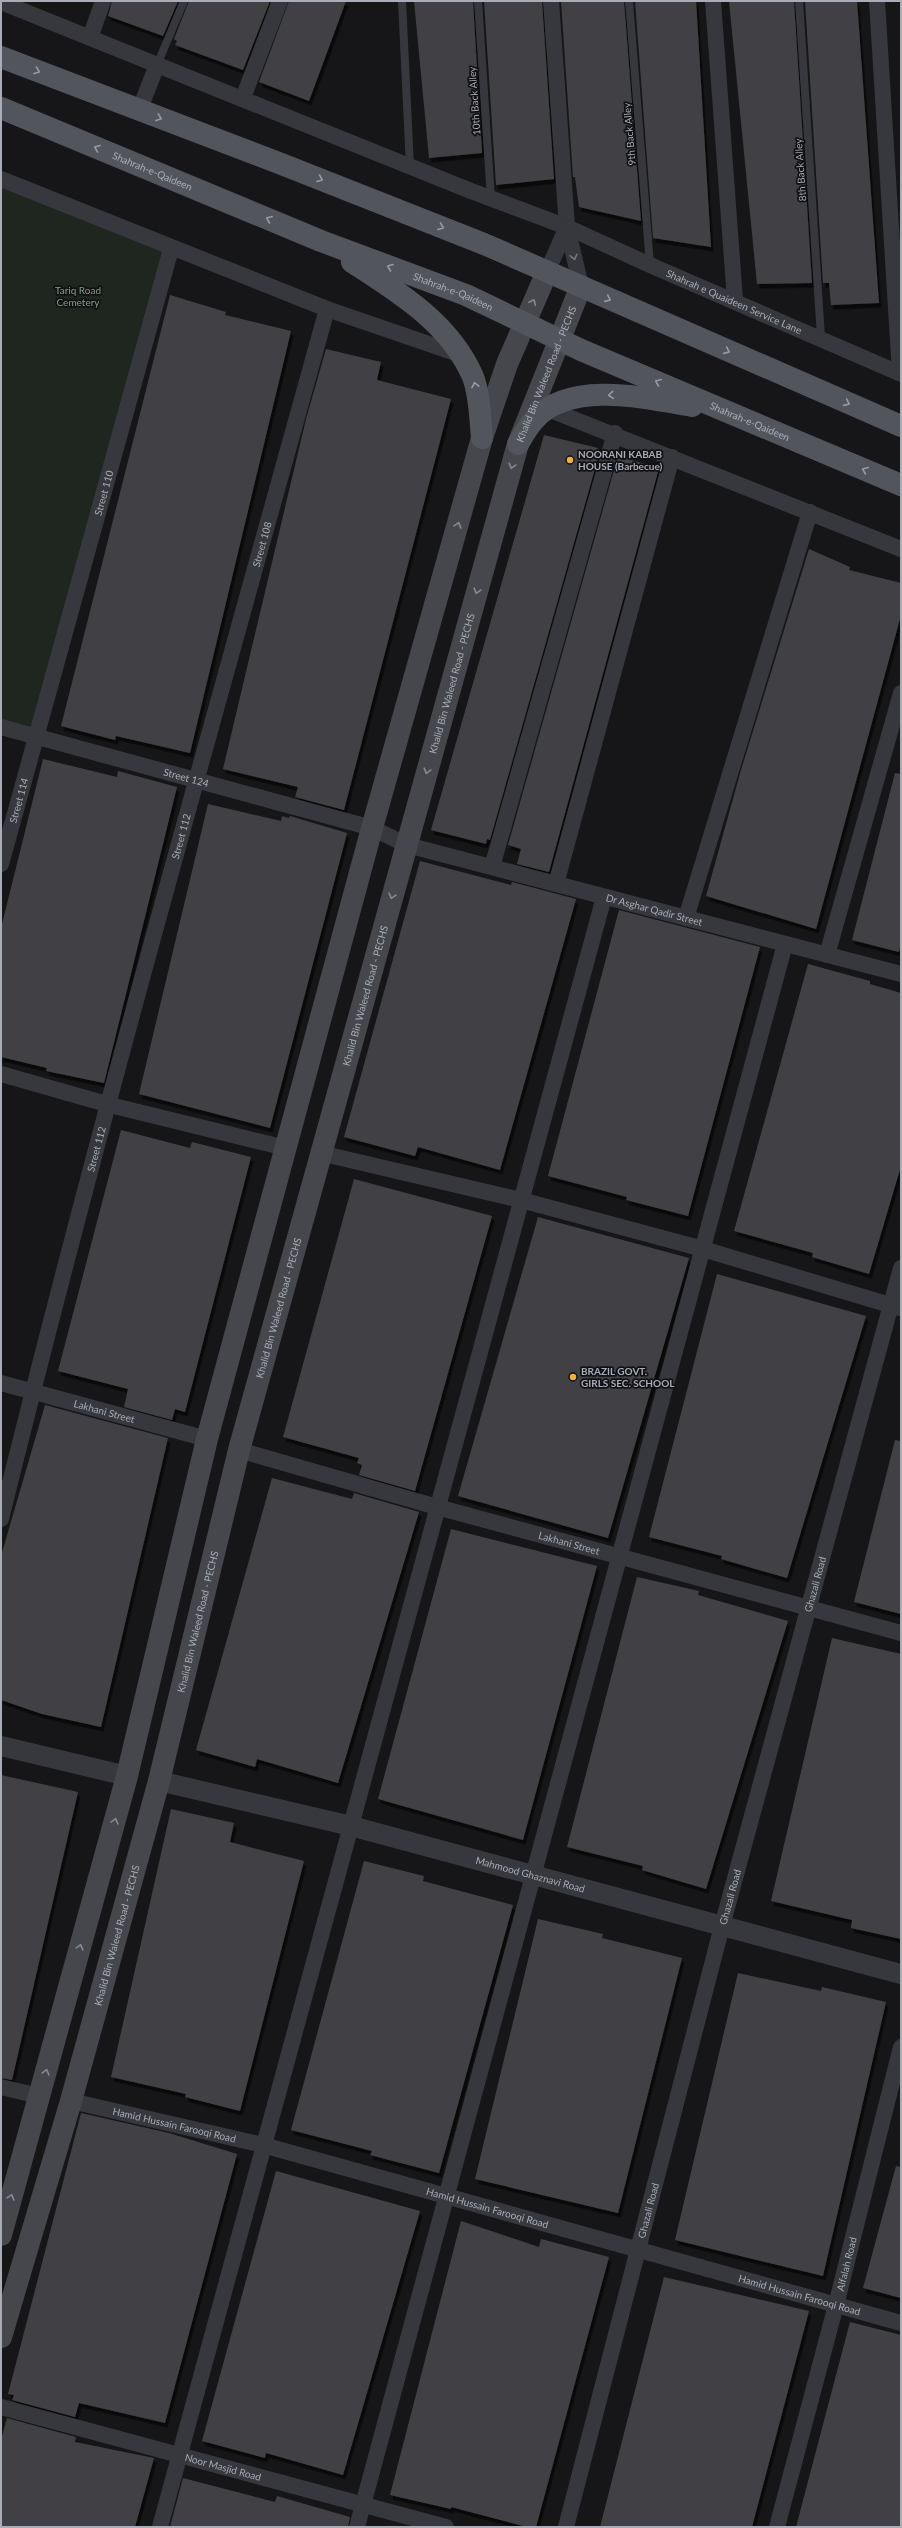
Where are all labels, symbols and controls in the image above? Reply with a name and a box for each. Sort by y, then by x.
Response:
street label: 10th Back Alley [466,66,482,136]
one-way arrow [34,67,41,75]
street label: 9th Back Alley [620,101,638,166]
one-way arrow [155,114,162,122]
street label: 8th Back Alley [792,137,808,202]
one-way arrow [94,145,101,153]
street label: Shahrah-e-Qaideen [111,149,194,193]
one-way arrow [316,175,323,183]
one-way arrow [266,216,273,224]
one-way arrow [437,223,444,231]
one-way arrow [570,253,578,260]
one-way arrow [387,263,394,271]
street label: Shahrah e Quaideen Service Lane [664,267,804,336]
street label: Shahrah-e-Qaideen [411,270,495,313]
park label: Tariq Road Cemetery [55,284,101,308]
one-way arrow [604,294,612,302]
one-way arrow [528,299,536,306]
street label: Khalid Bin Waleed Road - PECHS [513,304,578,444]
one-way arrow [723,346,731,354]
one-way arrow [654,379,662,387]
one-way arrow [471,382,479,388]
one-way arrow [608,390,614,399]
one-way arrow [843,398,850,406]
street label: Shahrah-e-Qaideen [708,399,792,443]
place label: NOORANI KABAB HOUSE (Barbecue) [578,448,663,472]
marker: NOORANI KABAB HOUSE (Barbecue) [565,455,575,465]
one-way arrow [508,462,517,469]
one-way arrow [862,467,870,475]
street label: Street 110 [92,469,116,517]
street label: Street 108 [250,520,274,568]
one-way arrow [453,522,462,529]
one-way arrow [473,588,482,595]
street label: Khalid Bin Waleed Road - PECHS [426,612,477,755]
street label: Street 124 [162,766,210,789]
one-way arrow [423,767,432,774]
street label: Street 114 [7,776,31,824]
street label: Street 112 [169,812,193,860]
street label: Dr Asghar Qadir Street [605,891,704,928]
one-way arrow [389,893,397,899]
street label: Khalid Bin Waleed Road - PECHS [340,924,390,1067]
street label: Street 112 [84,1125,108,1173]
street label: Khalid Bin Waleed Road - PECHS [253,1236,304,1380]
place label: BRAZIL GOVT. GIRLS SEC. SCHOOL [581,1365,675,1389]
marker: BRAZIL GOVT. GIRLS SEC. SCHOOL [568,1372,578,1382]
street label: Lakhani Street [72,1397,136,1425]
street label: Lakhani Street [537,1529,601,1557]
street label: Khalid Bin Waleed Road - PECHS [175,1550,220,1694]
street label: Ghazali Road [802,1555,828,1613]
one-way arrow [110,1818,118,1824]
street label: Mahmood Ghaznavi Road [474,1854,586,1895]
street label: Khalid Bin Waleed Road - PECHS [92,1864,142,2007]
street label: Ghazali Road [717,1868,743,1926]
one-way arrow [75,1943,84,1950]
one-way arrow [41,2069,50,2076]
street label: Hamid Hussain Farooqi Road [111,2105,237,2145]
street label: Ghazali Road [635,2181,661,2240]
street label: Hamid Hussain Farooqi Road [425,2185,550,2230]
one-way arrow [7,2194,15,2201]
street label: Alfalah Road [834,2236,859,2292]
street label: Hamid Hussain Farooqi Road [737,2272,862,2317]
street label: Noor Masjid Road [184,2451,263,2483]

